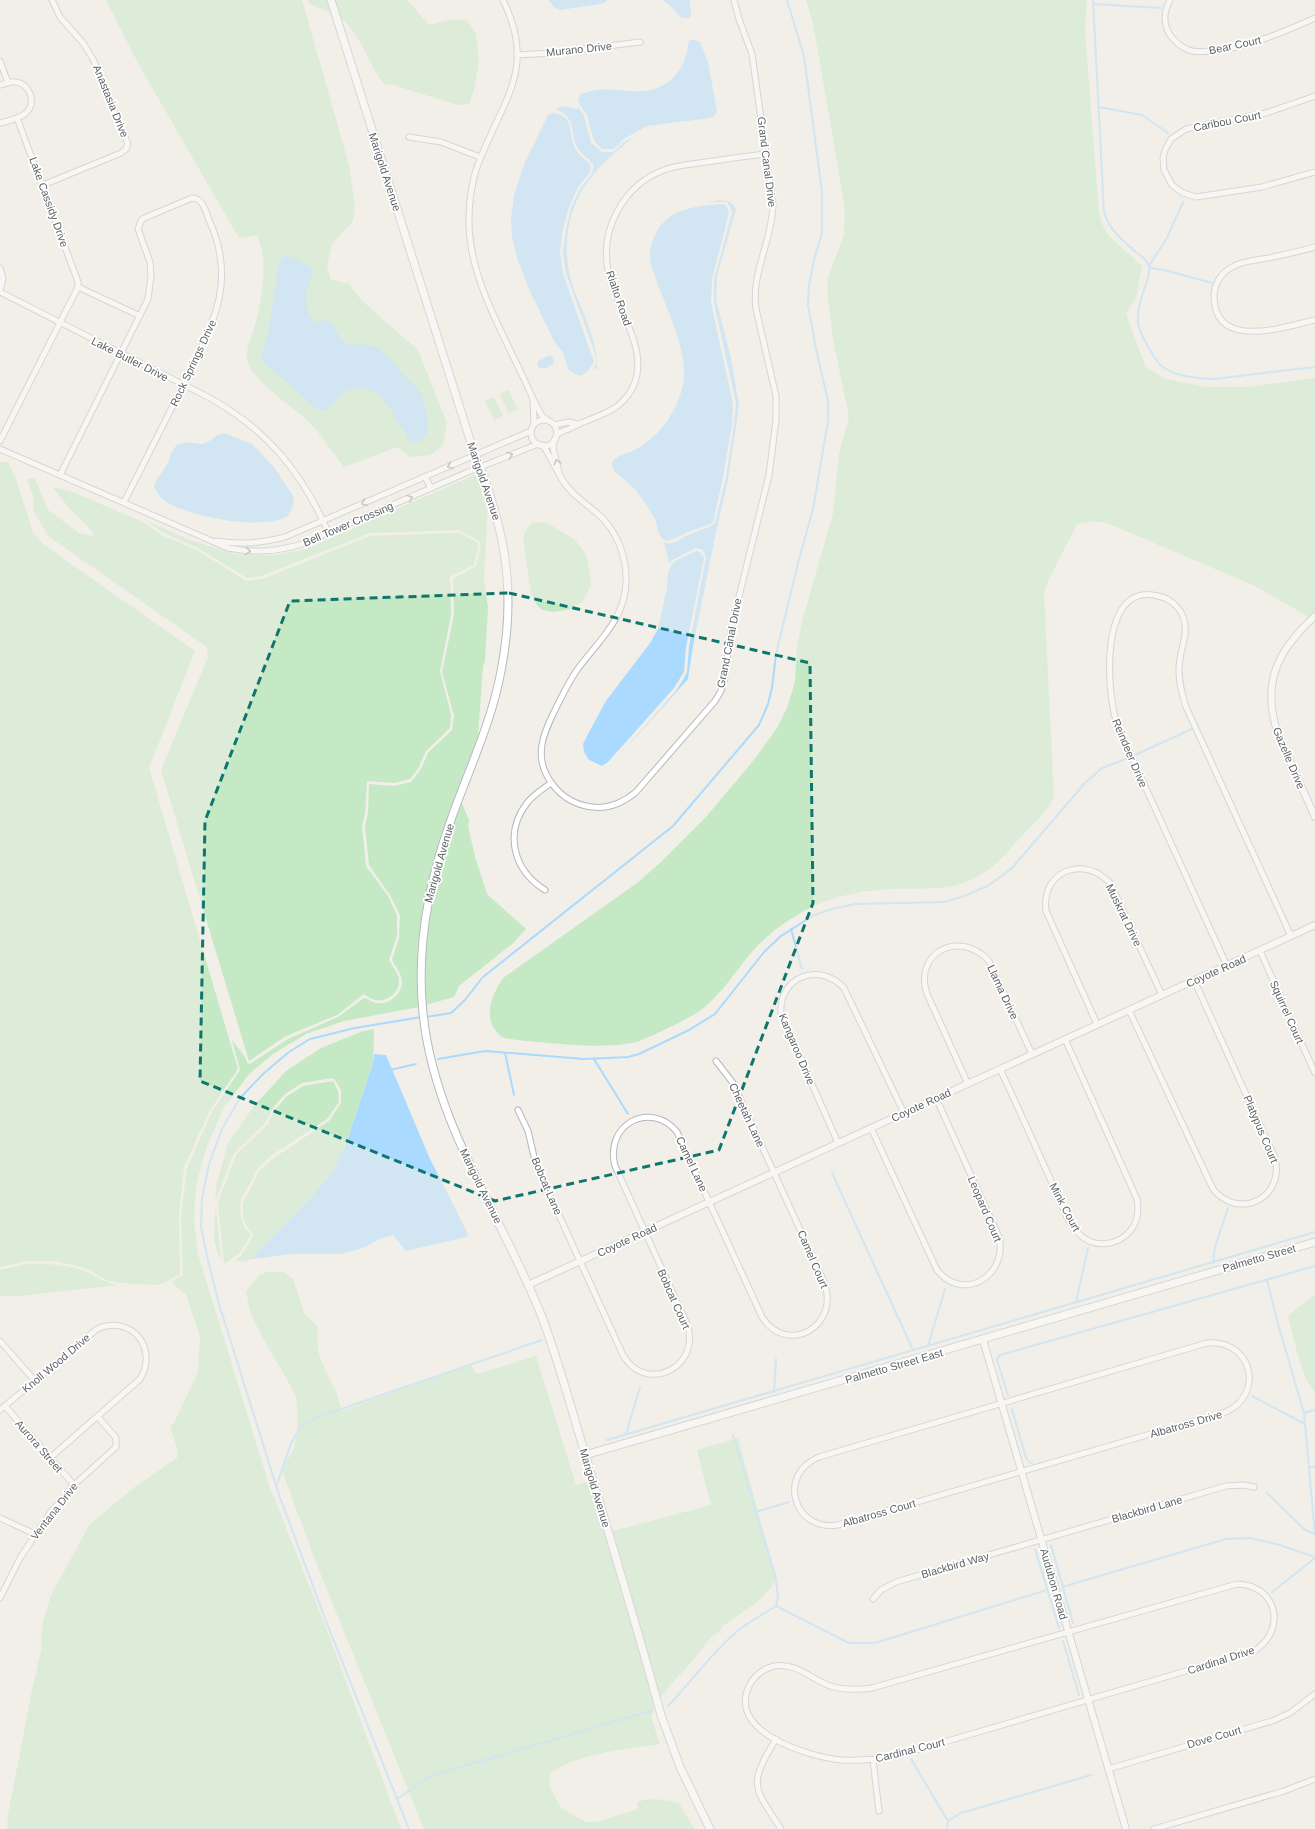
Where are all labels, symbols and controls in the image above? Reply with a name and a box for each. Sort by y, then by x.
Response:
street label: Bear Court [1208,34,1262,56]
street label: Murano Drive [546,40,612,58]
street label: Anastasia Drive [91,63,131,139]
street label: Caribou Court [1192,109,1262,133]
street label: Grand Canal Drive [755,116,779,208]
street label: Marigold Avenue [367,131,403,213]
street label: Lake Cassidy Drive [27,155,71,249]
street label: Rialto Road [604,269,634,327]
street label: Rock Springs Drive [168,318,218,408]
street label: Lake Butler Drive [90,335,170,383]
street label: Marigold Avenue [465,440,503,522]
one-way arrow [506,452,513,460]
one-way arrow [553,459,561,466]
one-way arrow [447,461,455,469]
one-way arrow [406,494,413,502]
one-way arrow [360,498,367,506]
street label: Bell Tower Crossing [301,500,395,548]
one-way arrow [245,547,251,556]
street label: Grand Canal Drive [714,597,744,689]
street label: Reindeer Drive [1110,717,1150,789]
street label: Gazelle Drive [1271,725,1307,791]
street label: Marigold Avenue [422,822,456,904]
street label: Muskrat Drive [1104,882,1144,948]
street label: Coyote Road [1184,952,1248,990]
street label: Llama Drive [985,963,1021,1021]
street label: Squirrel Court [1268,979,1306,1045]
street label: Kangaroo Drive [777,1011,817,1087]
street label: Cheetah Lane [727,1081,767,1149]
street label: Coyote Road [889,1086,953,1124]
street label: Platypus Court [1241,1093,1281,1165]
street label: Camel Lane [674,1135,710,1193]
street label: Marigold Avenue [458,1147,504,1225]
street label: Bobcat Lane [529,1155,565,1217]
street label: Leopard Court [966,1174,1004,1244]
street label: Mink Court [1047,1181,1083,1233]
street label: Coyote Road [595,1221,659,1259]
street label: Camel Court [795,1228,831,1290]
street label: Palmetto Street [1221,1242,1297,1274]
street label: Bobcat Court [655,1267,693,1331]
street label: Knoll Wood Drive [20,1331,92,1395]
street label: Palmetto Street East [844,1346,944,1386]
street label: Albatross Drive [1149,1408,1223,1440]
street label: Aurora Street [13,1417,65,1475]
street label: Marigold Avenue [577,1447,613,1529]
street label: Ventana Drive [28,1480,80,1542]
street label: Blackbird Lane [1110,1493,1184,1525]
street label: Albatross Court [841,1497,917,1529]
street label: Audubon Road [1038,1547,1070,1621]
street label: Blackbird Way [920,1549,991,1580]
street label: Cardinal Drive [1186,1644,1256,1676]
street label: Dove Court [1186,1724,1242,1750]
street label: Cardinal Court [874,1736,946,1764]

